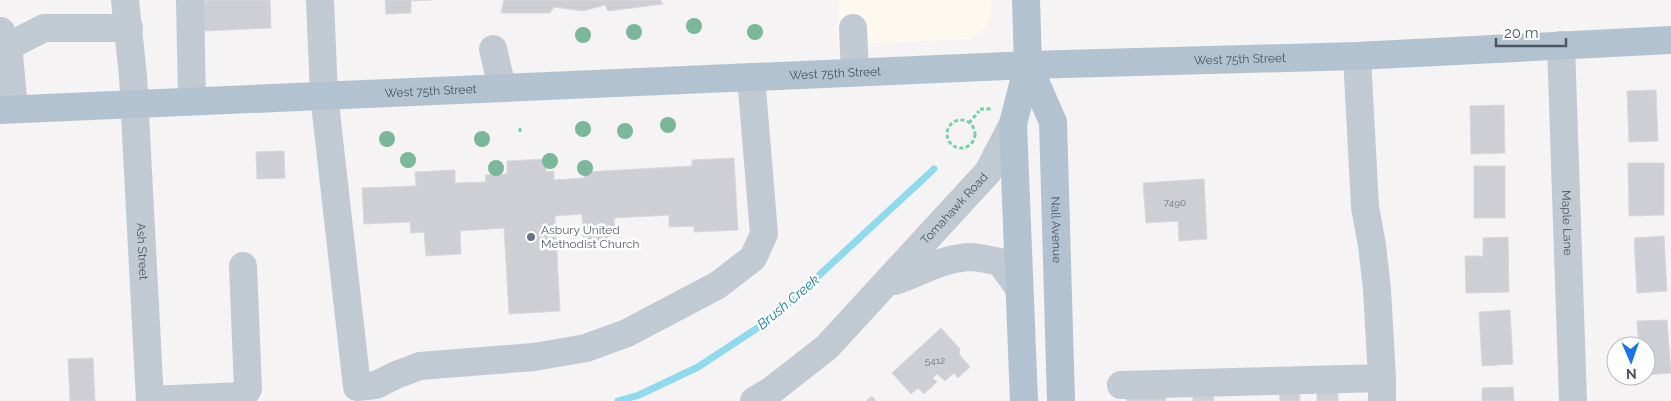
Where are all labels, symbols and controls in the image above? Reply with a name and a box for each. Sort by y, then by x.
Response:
scale bar [1496,15,1566,47]
text: 20 m [1504,24,1539,42]
street label: West 75th Street [1194,51,1286,67]
street label: West 75th Street [789,64,881,82]
street label: West 75th Street [384,82,477,100]
street label: Tomahawk Road [918,170,991,247]
street label: Maple Lane [1559,190,1575,256]
street label: Nall Avenue [1048,196,1064,263]
house number: 7490 [1164,197,1186,208]
street label: Ash Street [134,222,151,280]
place label: Asbury United Methodist Church [541,223,639,251]
marker: Asbury United Methodist Church [525,231,537,243]
water label: Brush Creek [754,271,823,333]
north arrow [1606,336,1656,386]
house number: 5412 [925,355,945,366]
text: N [1626,366,1637,382]

